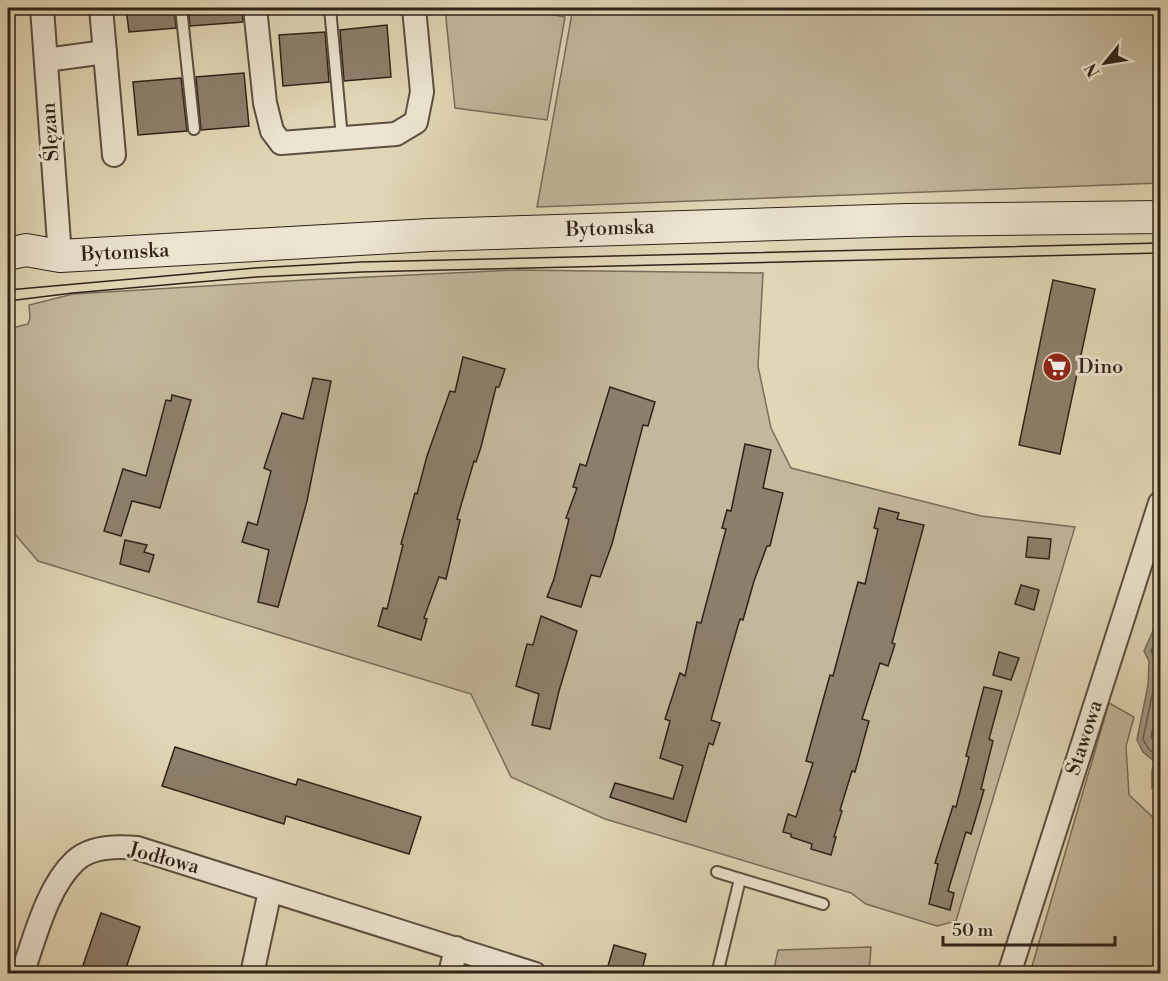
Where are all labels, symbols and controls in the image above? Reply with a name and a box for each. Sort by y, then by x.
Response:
north arrow [1075,33,1135,93]
text: N [1081,59,1105,80]
street label: Ślęzan [35,102,66,162]
street label: Bytomska [564,215,656,243]
street label: Bytomska [79,238,171,268]
supermarket icon: Dino [1041,351,1073,383]
place label: Dino [1078,355,1123,380]
street label: Stawowa [1061,696,1109,779]
street label: Jodłowa [125,837,203,881]
scale bar [943,909,1116,947]
text: 50 m [952,919,994,942]

